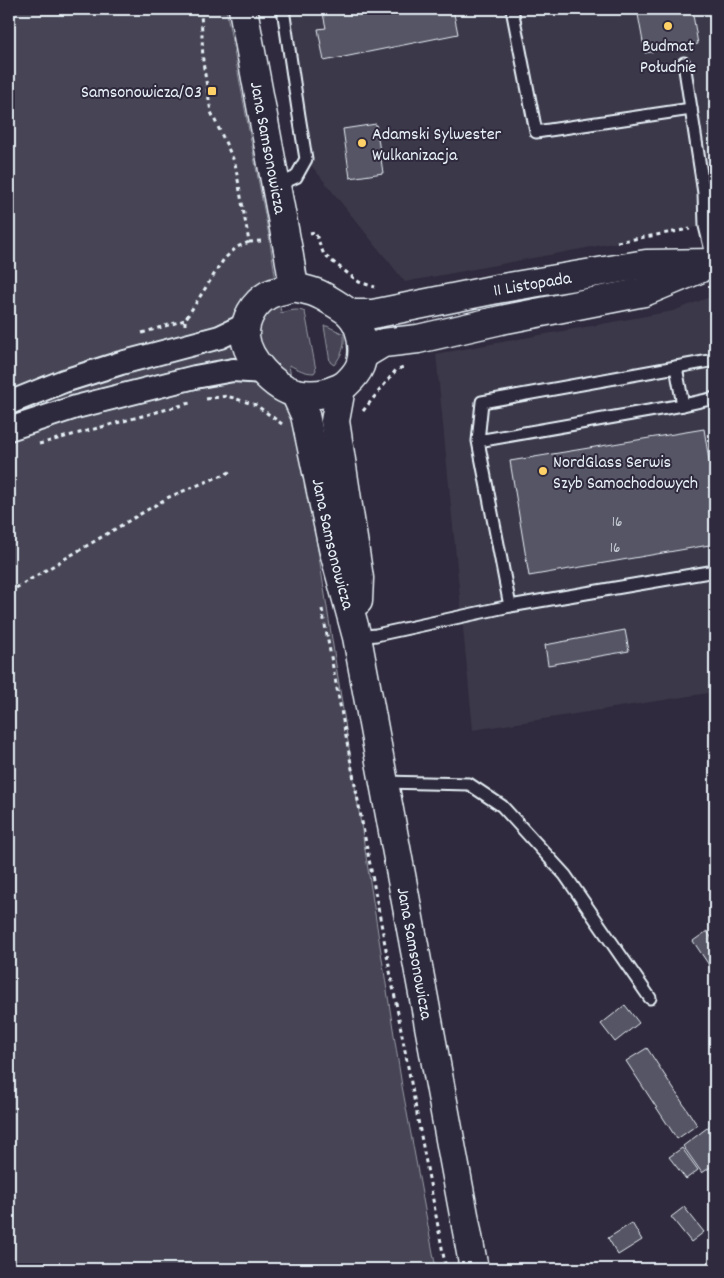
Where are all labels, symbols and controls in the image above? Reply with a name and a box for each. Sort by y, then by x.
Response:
marker: Budmat Południe [662,20,674,32]
place label: Budmat Południe [640,35,696,81]
street label: Jana Samsonowicza [242,80,291,217]
place label: Samsonowicza/03 [81,81,202,106]
marker: Samsonowicza/03 [206,85,218,97]
place label: Adamski Sylwester Wulkanizacja [372,123,502,169]
marker: Adamski Sylwester Wulkanizacja [356,137,368,149]
street label: 11 Listopada [491,267,574,304]
place label: NordGlass Serwis Szyb Samochodowych [553,451,698,497]
marker: NordGlass Serwis Szyb Samochodowych [537,465,549,477]
street label: Jana Samsonowicza [304,476,359,613]
house number: 16 [612,512,622,534]
house number: 16 [610,538,620,560]
street label: Jana Samsonowicza [389,886,438,1023]

